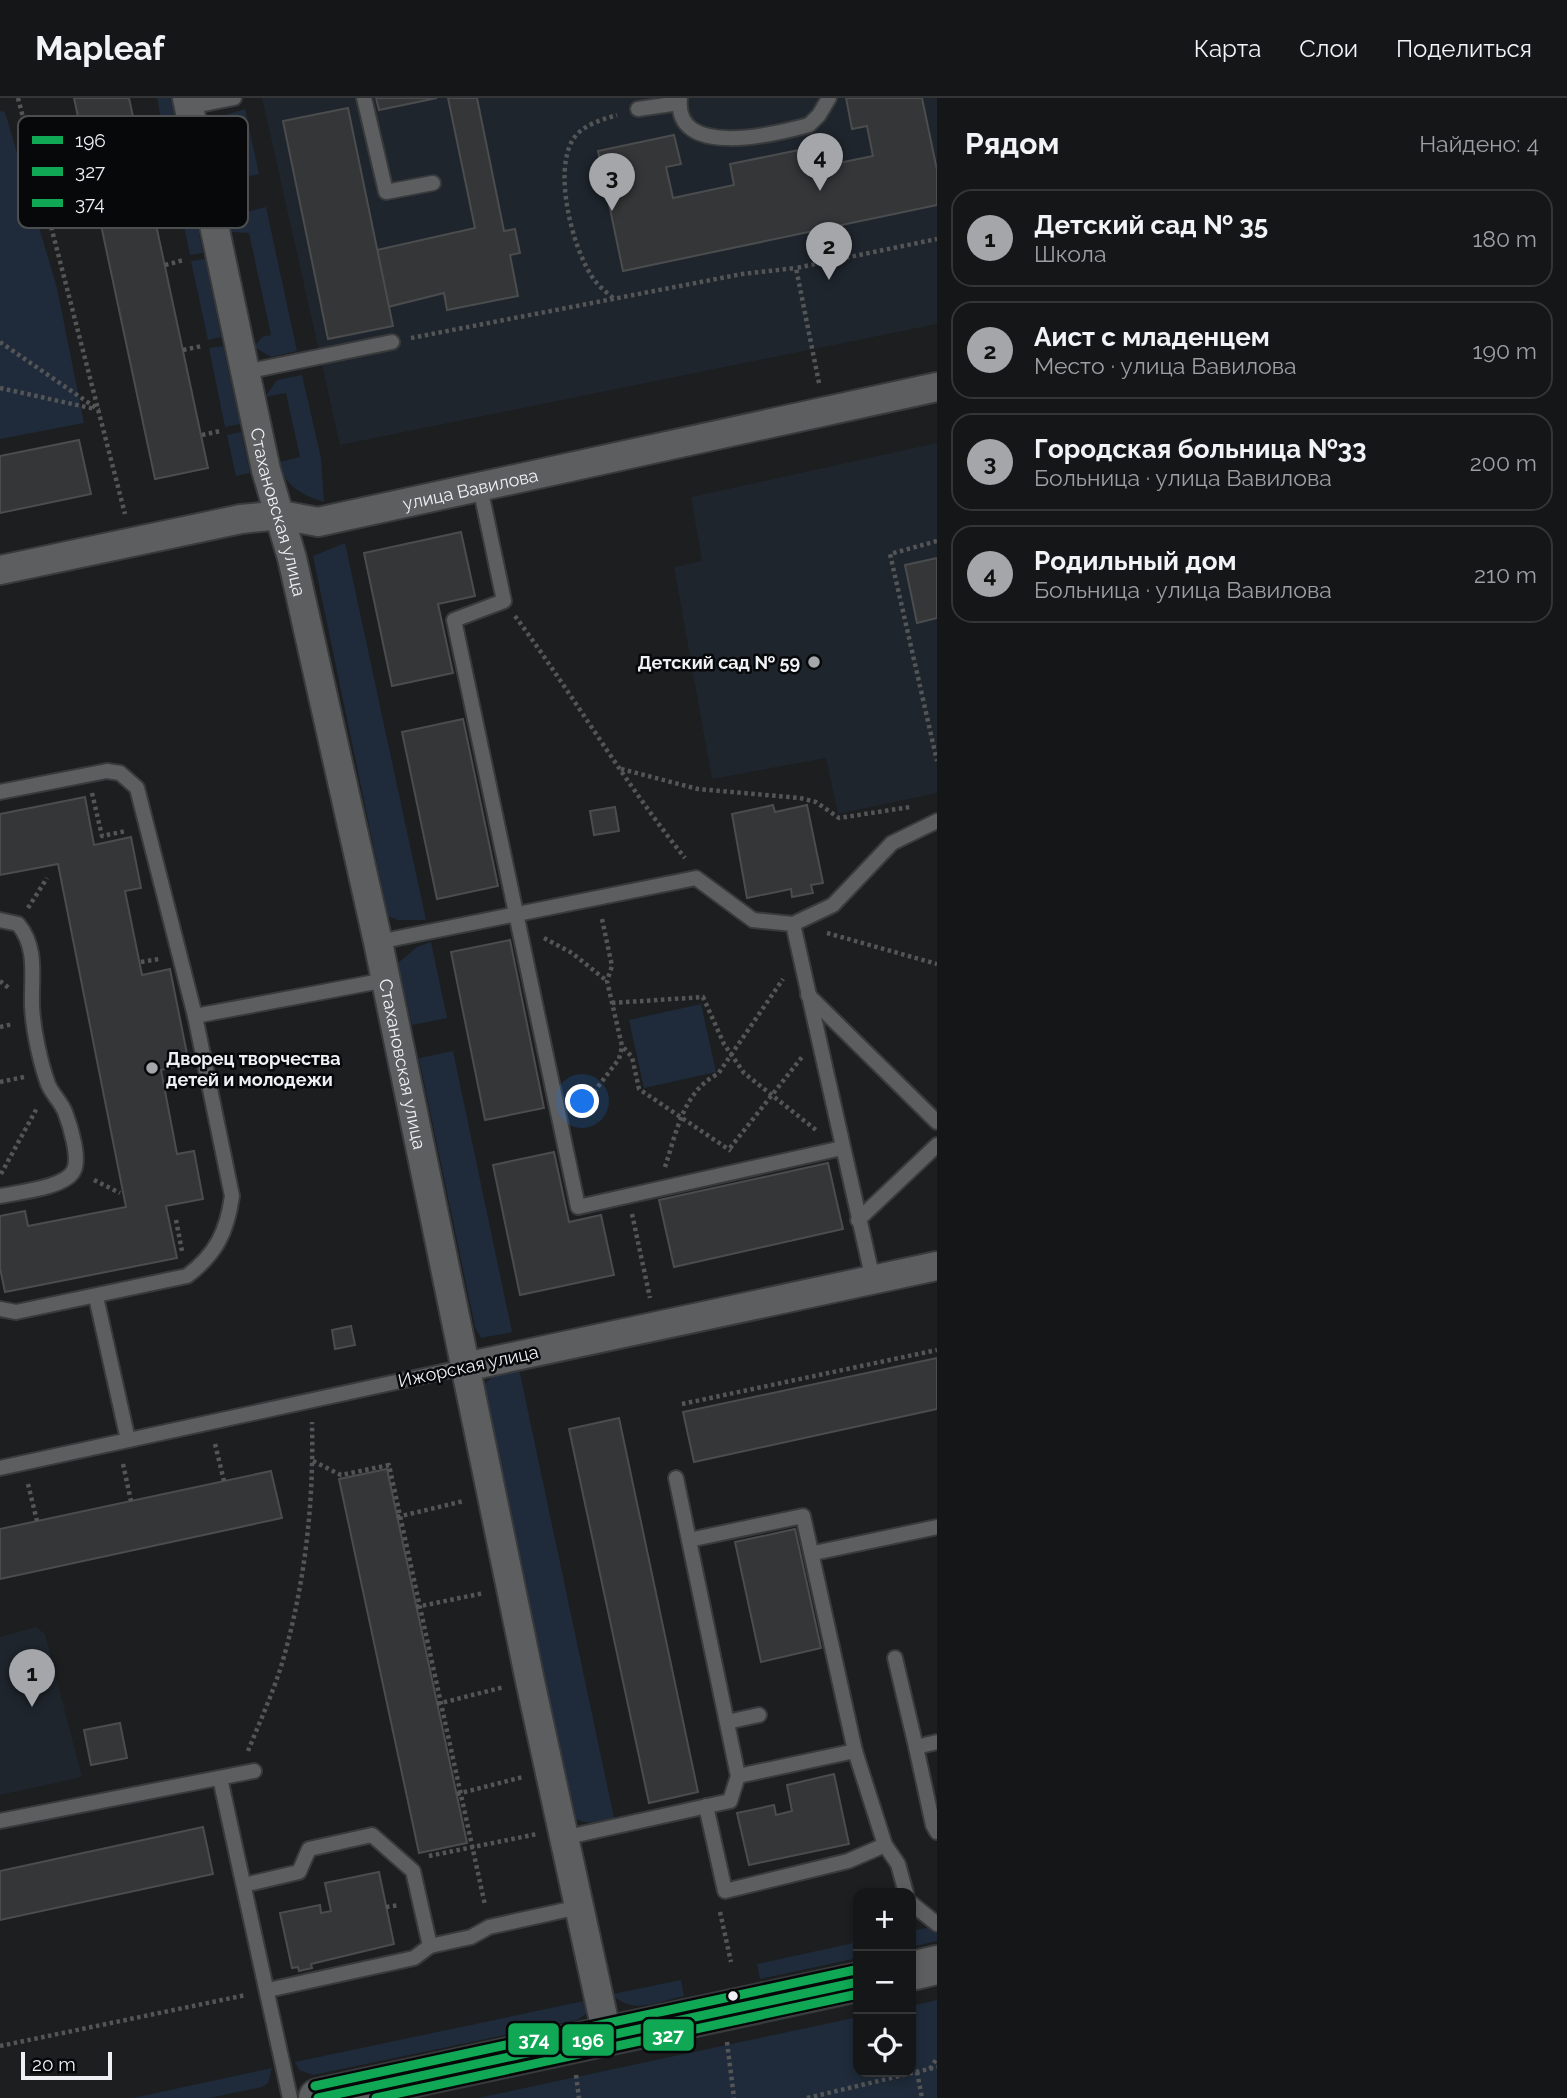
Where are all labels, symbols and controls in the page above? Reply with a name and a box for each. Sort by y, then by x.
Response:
text: Mapleaf [35,29,165,68]
text: Карта [1194,34,1261,63]
text: Слои [1299,34,1358,63]
text: Поделиться [1396,34,1532,63]
legend [18,116,248,228]
text: Рядом [965,126,1059,161]
text: 196 [75,129,106,151]
text: Найдено: 4 [1419,130,1539,157]
pin: 4 [797,133,843,191]
pin: 3 [589,153,635,211]
text: 327 [75,160,105,182]
text: 374 [75,192,105,214]
text: Детский сад № 35 [1034,210,1268,240]
pin: 2 [806,222,852,280]
text: 1 [984,225,996,252]
text: 180 m [1472,225,1537,252]
text: Школа [1034,240,1107,267]
text: Аист с младенцем [1034,322,1270,352]
text: 2 [984,337,996,364]
text: 190 m [1473,337,1537,364]
text: Место · улица Вавилова [1034,352,1297,379]
street label: Стахановская улица [247,426,311,598]
text: Городская больница №33 [1034,434,1366,464]
text: 3 [984,449,996,476]
text: 200 m [1470,449,1537,476]
street label: улица Вавилова [401,464,540,514]
text: Больница · улица Вавилова [1034,464,1332,491]
text: Родильный дом [1034,546,1236,576]
text: 4 [983,561,997,588]
text: 210 m [1474,561,1537,588]
text: Больница · улица Вавилова [1034,576,1332,603]
place label: Детский сад № 59 [637,652,800,673]
marker: Детский сад № 59 [806,654,822,670]
street label: Стахановская улица [375,977,431,1151]
place label: Дворец творчества детей и молодежи [166,1048,341,1090]
marker: Дворец творчества детей и молодежи [144,1060,160,1076]
your location [565,1084,599,1118]
street label: Ижорская улица [396,1341,540,1391]
pin: 1 [9,1649,55,1707]
map controls [853,1888,916,2077]
button: + [853,1888,916,1951]
button: − [853,1951,916,2014]
unlabelled marker [726,1989,740,2003]
button: locate [853,2014,916,2077]
line badge: 327 [642,2018,695,2052]
line badge: 374 [507,2022,560,2056]
line badge: 196 [561,2023,615,2057]
text: 327 [652,2024,684,2046]
text: 374 [518,2028,550,2050]
text: 196 [572,2029,604,2051]
scale bar [21,2049,112,2081]
text: 20 m [32,2053,76,2075]

